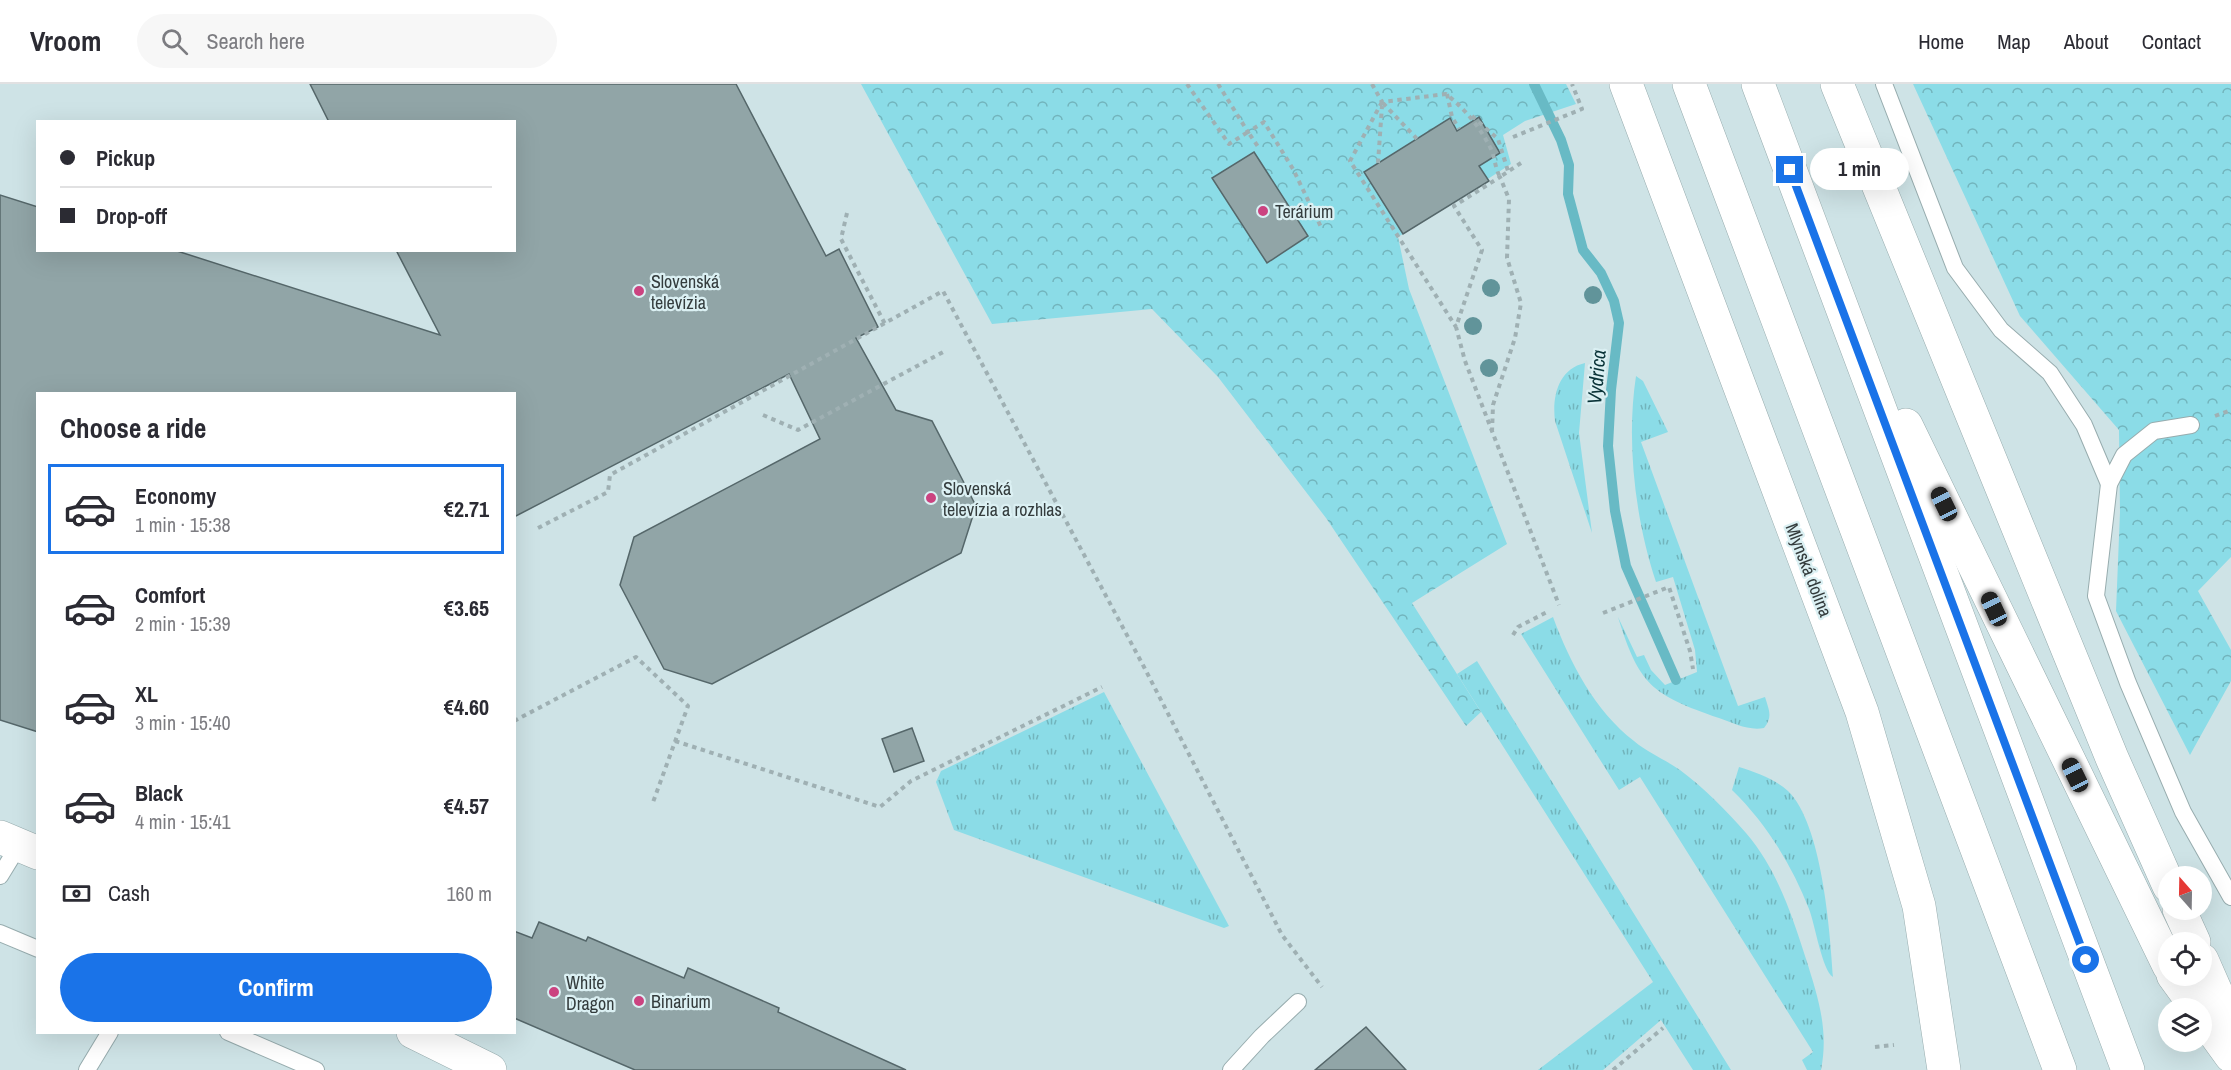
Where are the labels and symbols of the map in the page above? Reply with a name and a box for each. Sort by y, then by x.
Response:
callout: 1 min [1811,149,1910,191]
route end [1776,156,1803,183]
place label: Terárium [1275,199,1333,224]
marker: Terárium [1256,204,1270,218]
place label: Slovenská televízia [651,269,719,315]
marker: Slovenská televízia [632,284,646,298]
water label: Vydrica [1580,348,1612,406]
place label: Slovenská televízia a rozhlas [943,476,1062,522]
car [1928,484,1960,524]
marker: Slovenská televízia a rozhlas [924,491,938,505]
street label: Mlynská dolina [1780,520,1838,620]
car [1978,589,2010,629]
car [2059,755,2091,795]
north arrow [2158,866,2212,920]
route start [2072,946,2099,973]
place label: White Dragon [566,970,614,1016]
marker: White Dragon [547,985,561,999]
place label: Binarium [651,989,711,1014]
marker: Binarium [632,994,646,1008]

